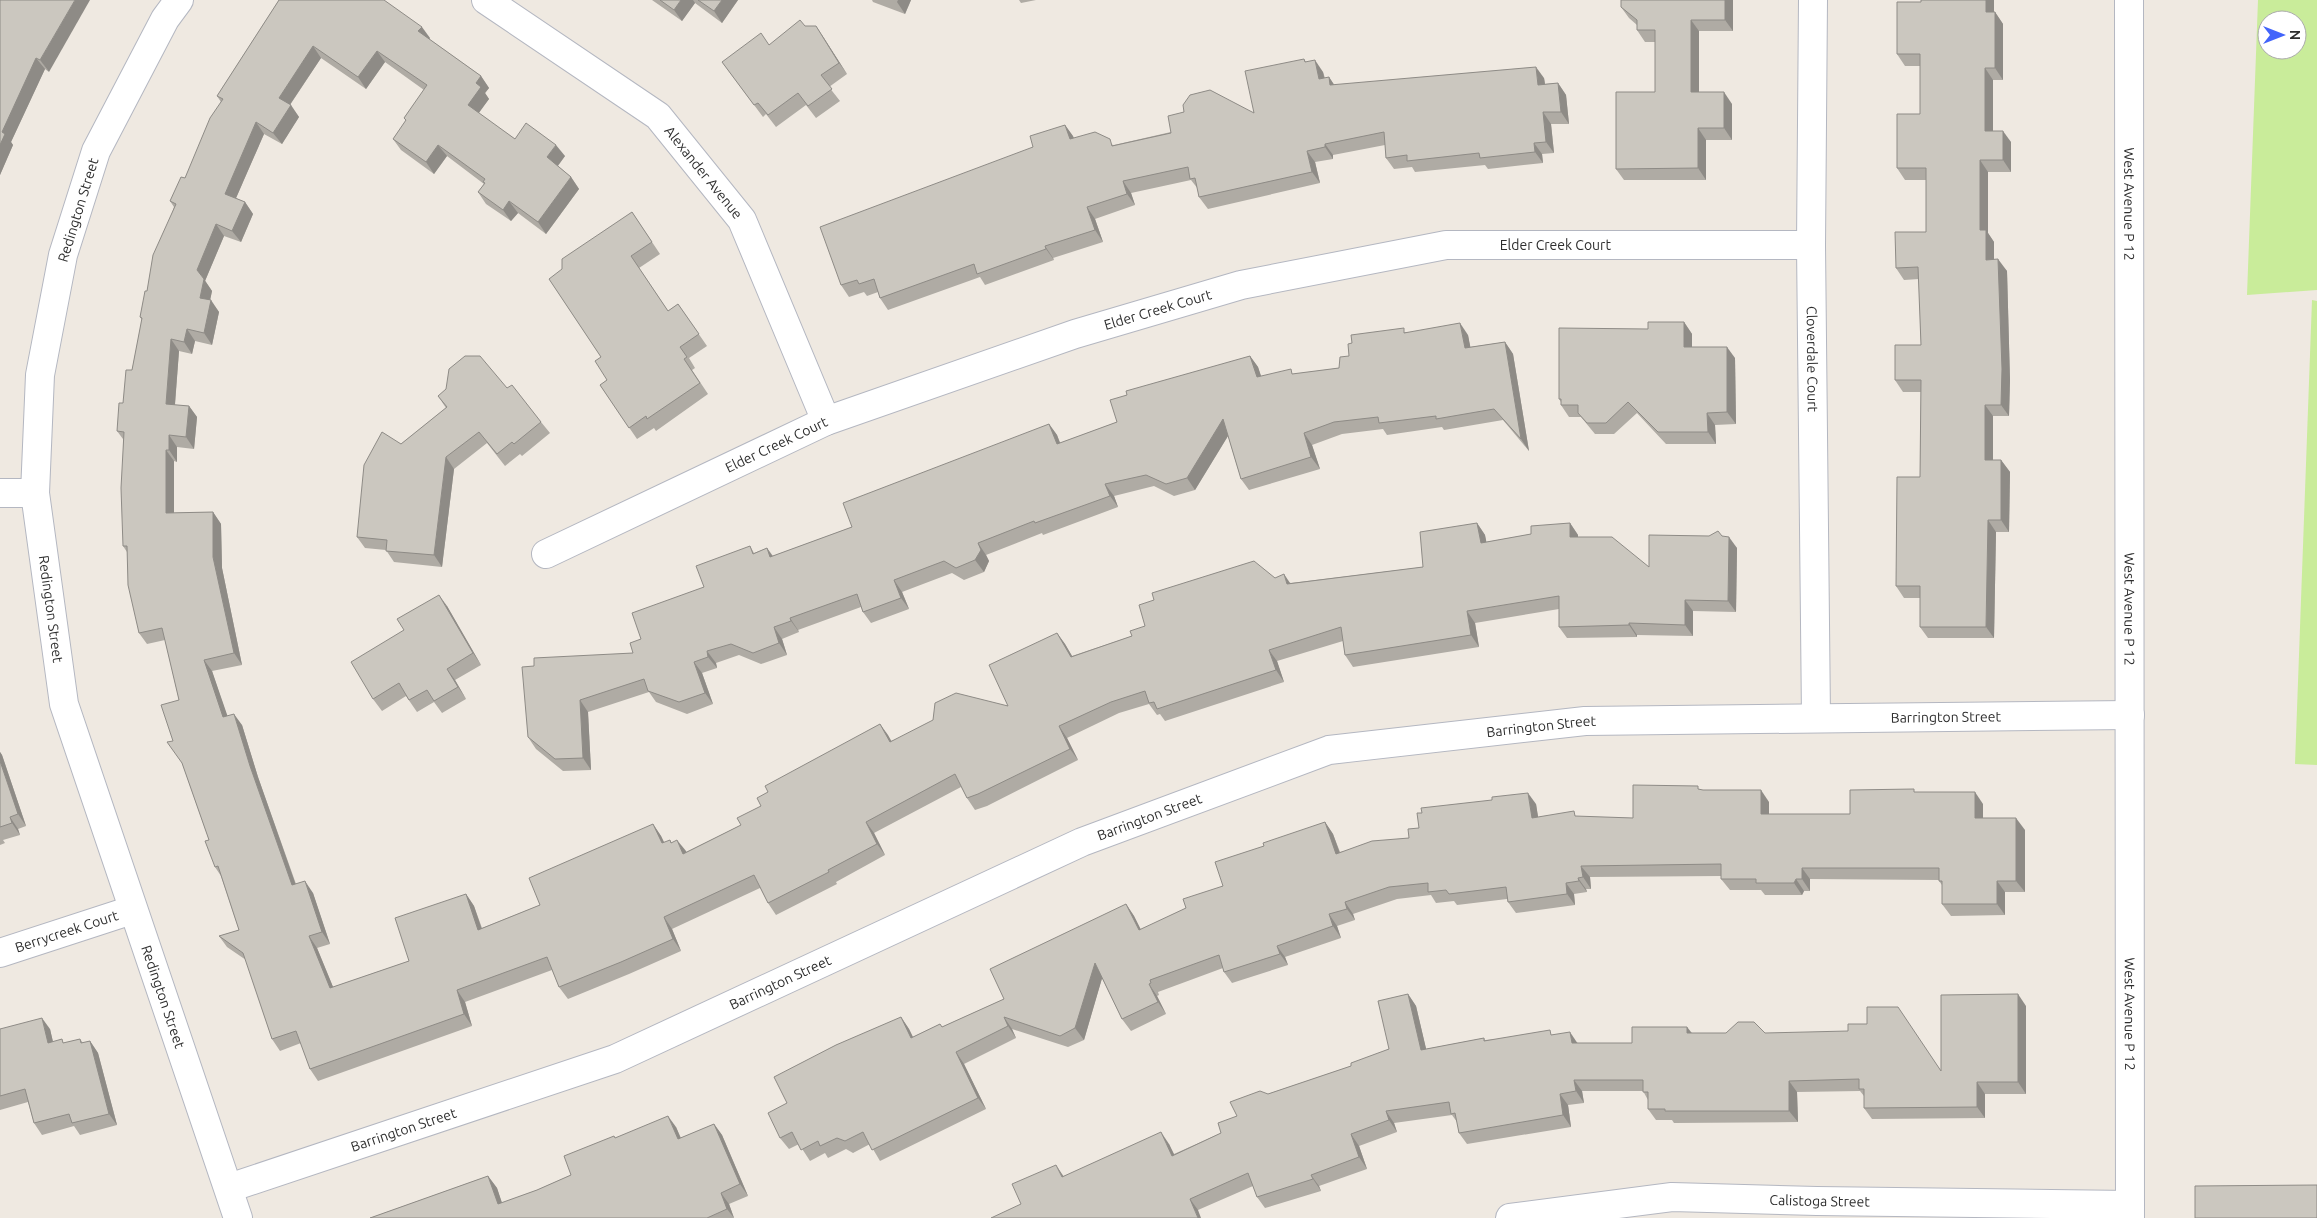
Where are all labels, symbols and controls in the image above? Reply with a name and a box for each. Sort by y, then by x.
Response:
north arrow [2257,10,2307,60]
text: N [2287,30,2303,40]
street label: Alexander Avenue [661,123,746,222]
street label: West Avenue P 12 [2121,147,2137,261]
street label: Redington Street [55,156,102,264]
street label: Elder Creek Court [1500,237,1611,253]
street label: Elder Creek Court [1102,286,1214,333]
street label: Cloverdale Court [1804,306,1821,413]
street label: Elder Creek Court [723,413,830,476]
street label: West Avenue P 12 [2121,552,2138,666]
street label: Redington Street [36,554,66,664]
street label: Barrington Street [1891,708,2002,726]
street label: Barrington Street [1485,713,1597,740]
street label: Barrington Street [1095,790,1204,844]
street label: Berrycreek Court [13,907,121,956]
street label: Redington Street [138,943,188,1051]
street label: Barrington Street [727,952,834,1013]
street label: West Avenue P 12 [2122,957,2138,1071]
street label: Barrington Street [349,1104,459,1155]
street label: Calistoga Street [1769,1192,1870,1210]

